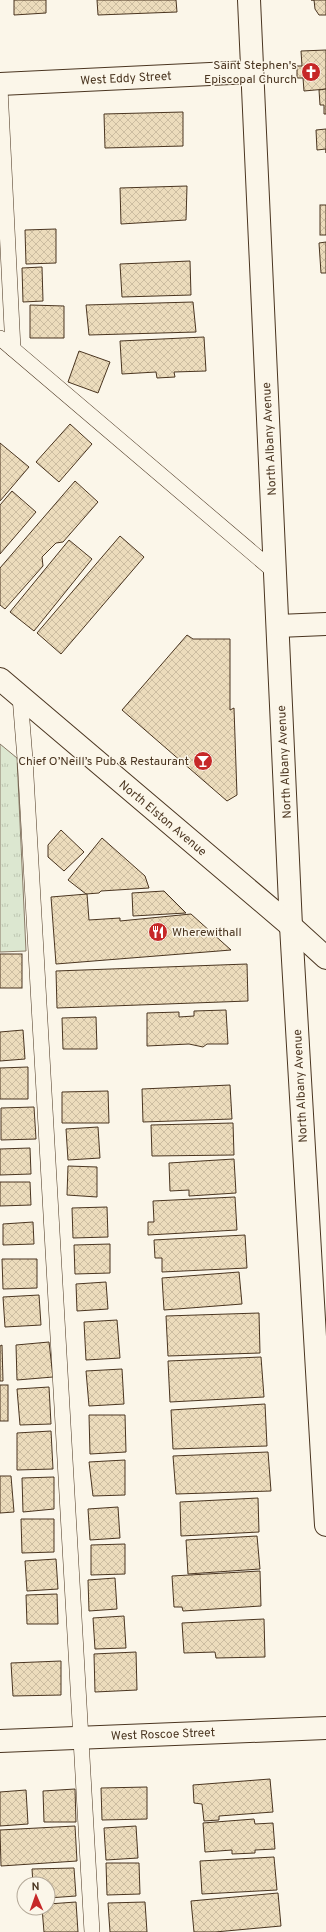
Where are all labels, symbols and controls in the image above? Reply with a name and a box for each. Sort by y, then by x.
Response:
place label: Saint Stephen's Episcopal Church [204,58,297,88]
church icon: Saint Stephen's Episcopal Church [300,61,322,83]
street label: West Eddy Street [80,69,172,89]
street label: North Albany Avenue [259,382,281,496]
street label: North Albany Avenue [274,705,296,819]
bar icon: Chief O’Neill’s Pub & Restaurant [192,750,214,772]
place label: Chief O’Neill’s Pub & Restaurant [18,754,189,770]
street label: North Elston Avenue [115,777,210,860]
restaurant icon: Wherewithall [147,921,169,943]
place label: Wherewithall [172,925,242,941]
street label: North Albany Avenue [290,1029,312,1143]
street label: West Roscoe Street [111,1725,215,1745]
north arrow [16,1876,56,1916]
text: N [31,1880,40,1894]

